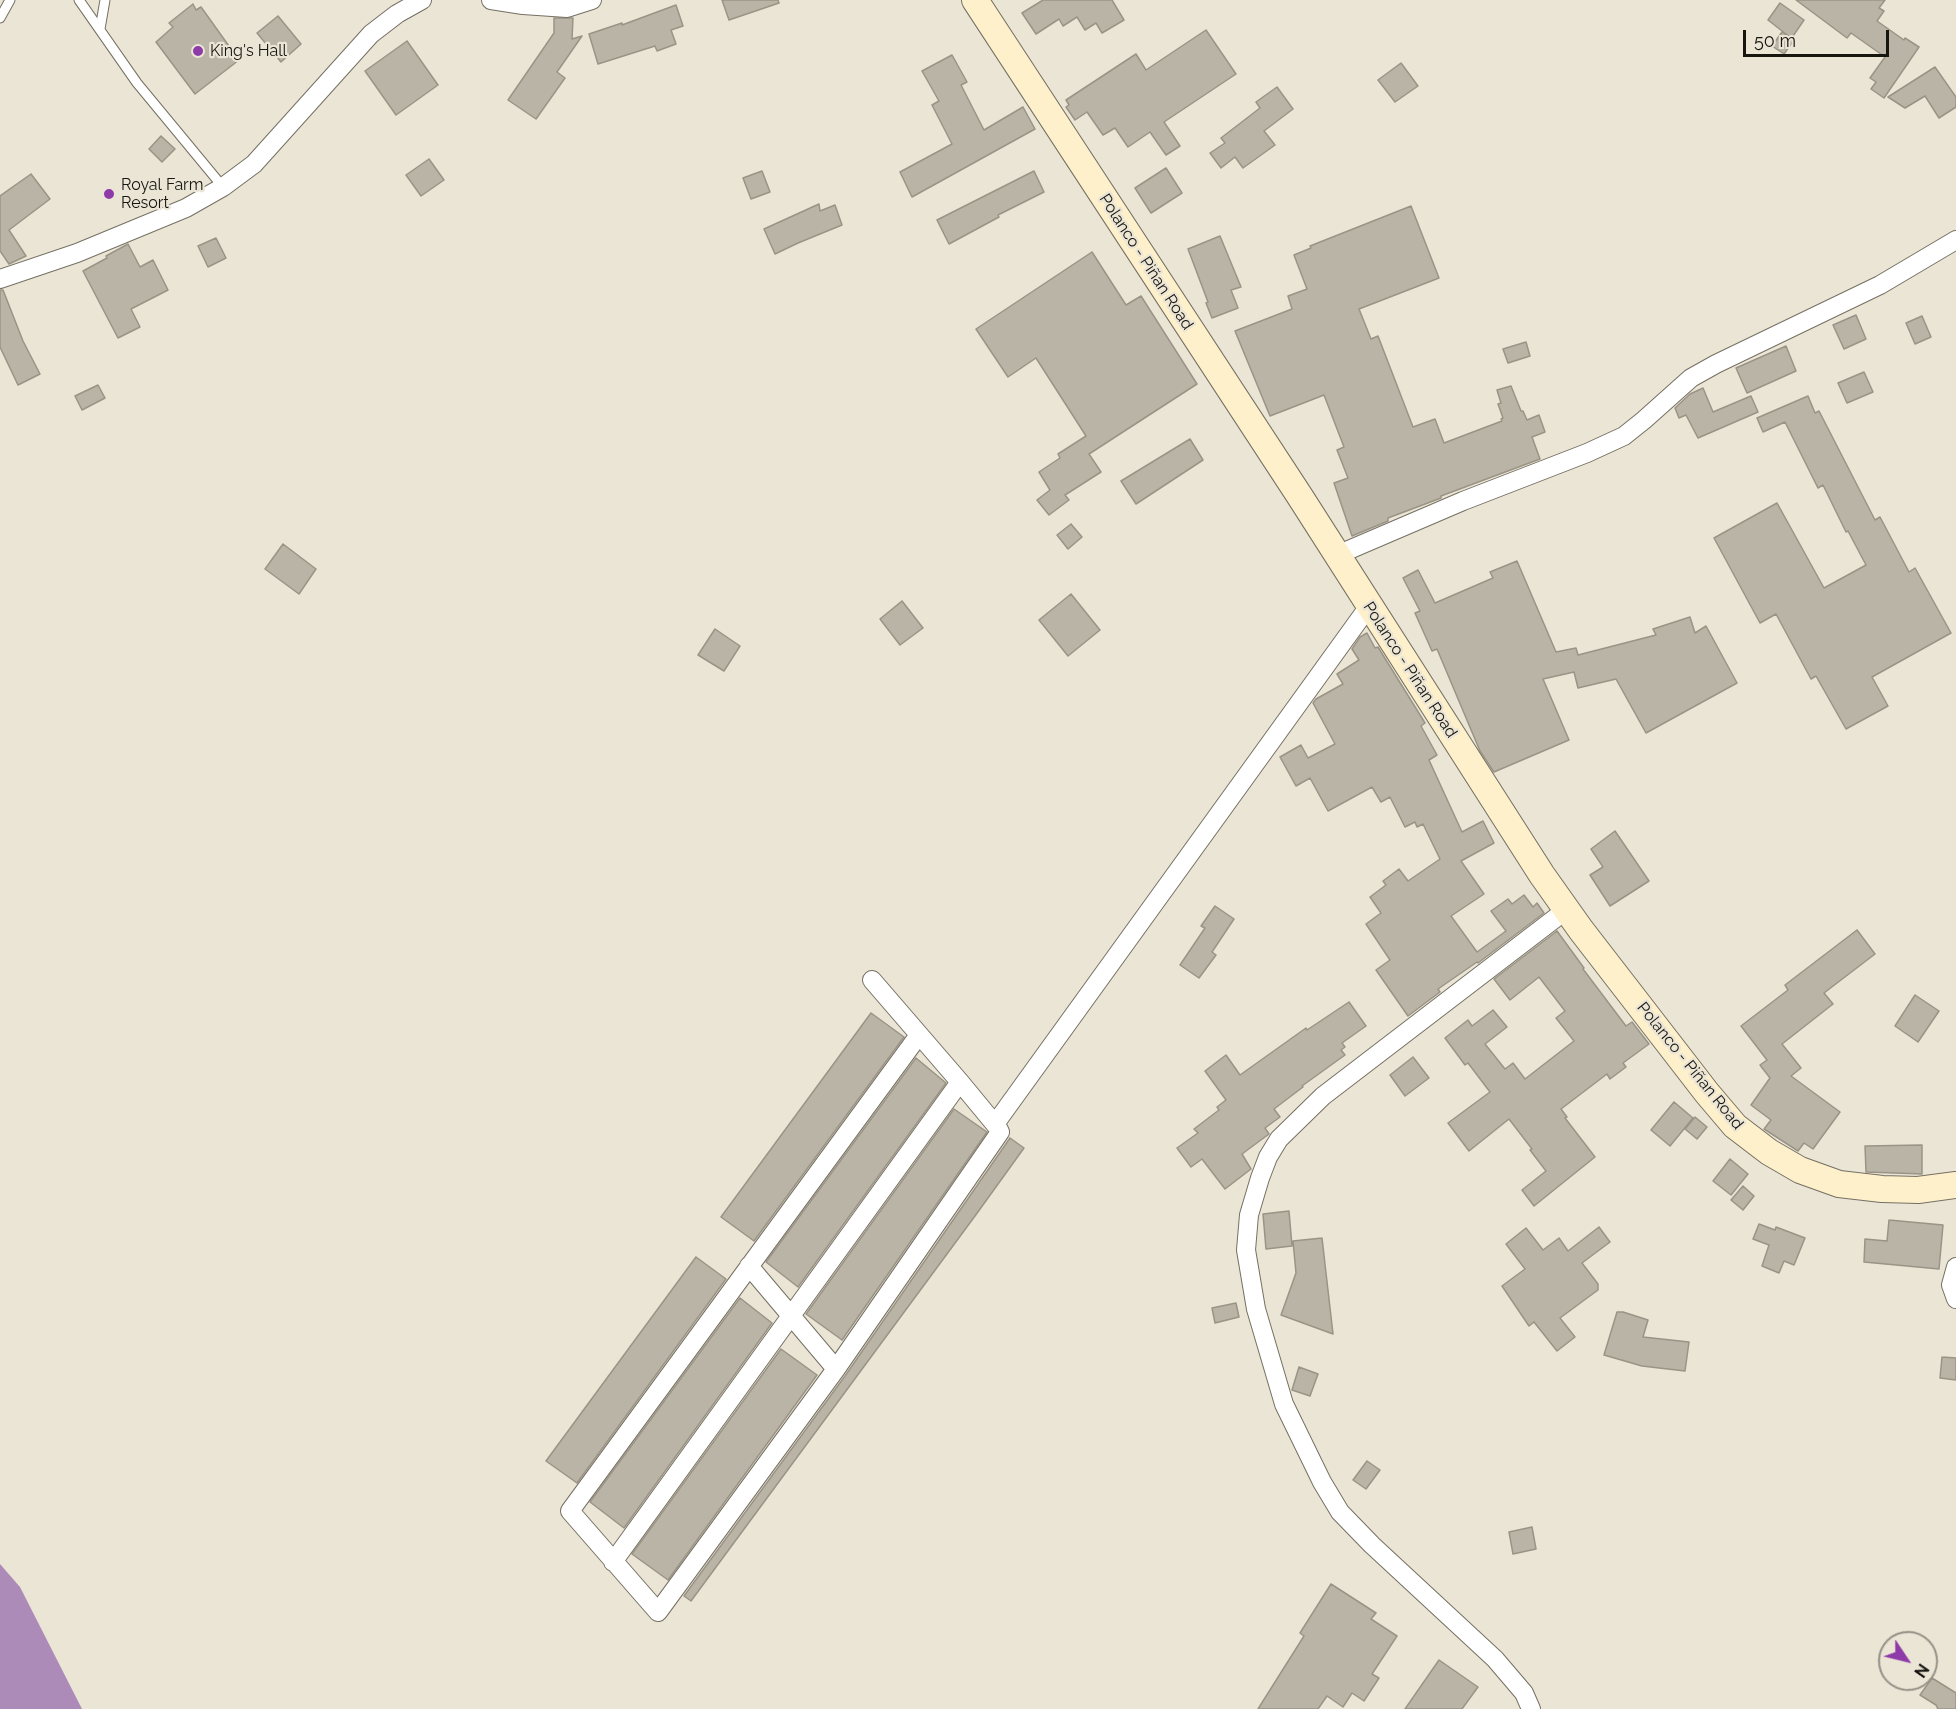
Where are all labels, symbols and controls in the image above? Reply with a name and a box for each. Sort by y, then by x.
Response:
scale bar [1746,18,1892,56]
text: 50 m [1754,30,1796,51]
place label: King's Hall [210,41,287,61]
marker: King's Hall [191,44,205,58]
place label: Royal Farm Resort [121,175,203,213]
marker: Royal Farm Resort [102,187,116,201]
street label: Polanco - Piñan Road [1095,190,1197,334]
street label: Polanco - Piñan Road [1359,598,1461,742]
street label: Polanco - Piñan Road [1633,999,1747,1133]
north arrow [1878,1631,1938,1691]
text: N [1910,1660,1933,1681]

